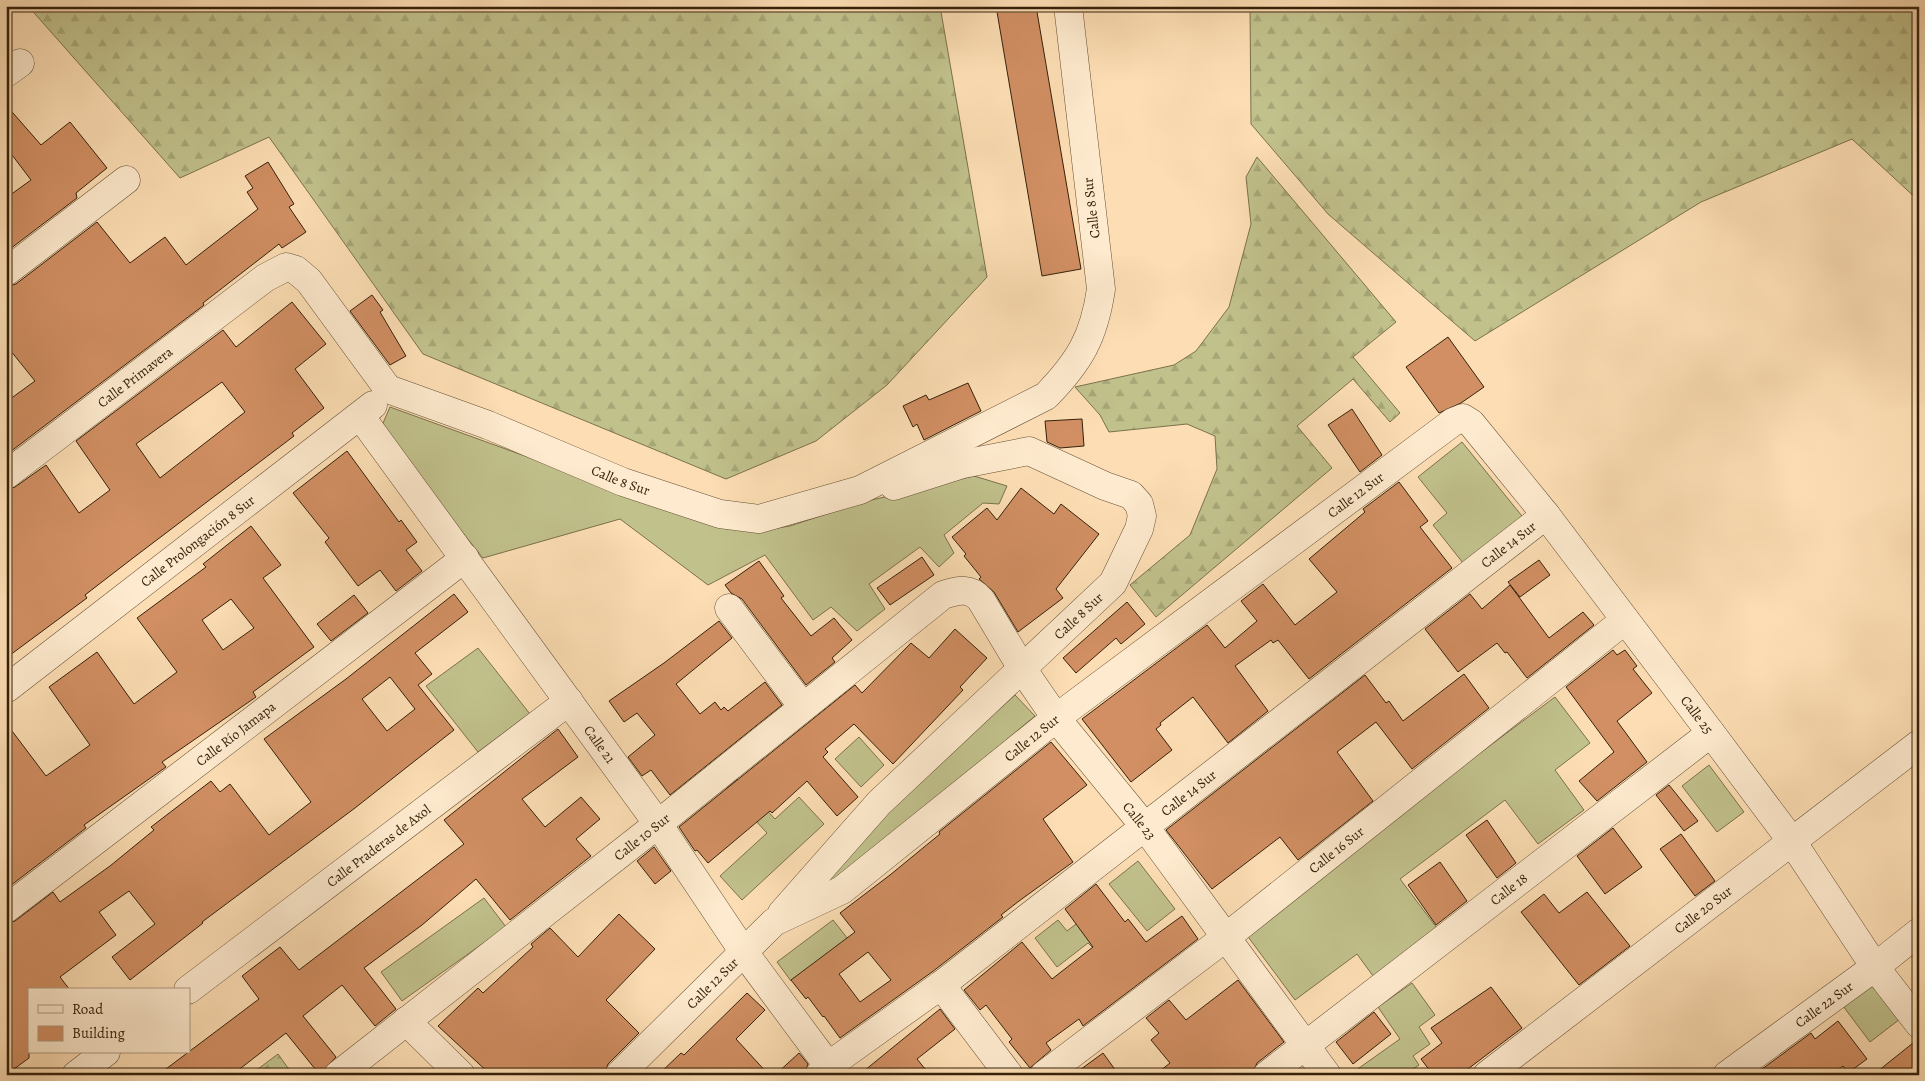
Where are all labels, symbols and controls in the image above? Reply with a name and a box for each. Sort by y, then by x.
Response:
street label: Calle 8 Sur [1078,176,1105,239]
street label: Calle Primavera [94,342,177,412]
street label: Calle 8 Sur [588,461,653,500]
street label: Calle 12 Sur [1324,467,1388,522]
street label: Calle Prolongación 8 Sur [137,491,259,592]
street label: Calle 14 Sur [1477,517,1541,572]
street label: Calle 8 Sur [1050,588,1108,644]
street label: Calle 25 [1676,692,1718,738]
street label: Calle Río Jamapa [192,697,280,771]
street label: Calle 12 Sur [1000,710,1064,766]
street label: Calle 21 [579,722,620,767]
street label: Calle 14 Sur [1157,765,1221,821]
street label: Calle 23 [1118,798,1160,844]
street label: Calle Praderas de Axol [323,800,435,892]
street label: Calle 10 Sur [610,809,675,865]
street label: Calle 16 Sur [1305,822,1369,878]
street label: Calle 18 [1486,869,1532,910]
street label: Calle 20 Sur [1670,881,1737,938]
street label: Calle 12 Sur [682,953,743,1013]
street label: Calle 22 Sur [1791,977,1858,1032]
legend [28,988,190,1054]
text: Road [72,999,104,1019]
text: Building [72,1023,125,1043]

